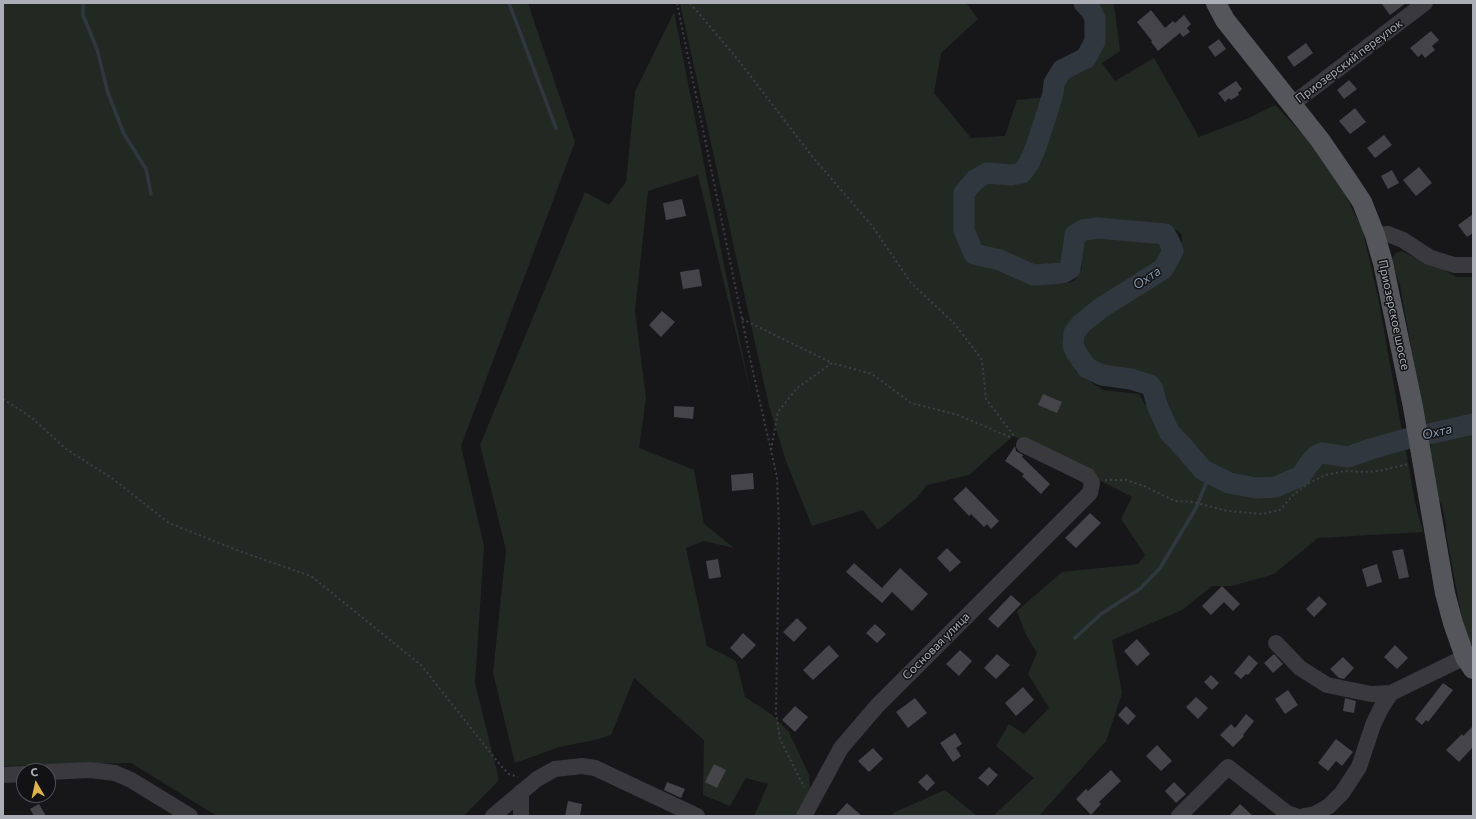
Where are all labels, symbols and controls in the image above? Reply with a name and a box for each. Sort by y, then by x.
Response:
street label: Приозерский переулок [1293,16,1405,106]
street label: Приозерское шоссе [1375,259,1413,371]
water label: Охта [1130,263,1164,293]
water label: Охта [1421,421,1453,443]
street label: Сосновая улица [899,609,973,683]
north arrow [16,763,56,803]
text: С [29,765,39,779]

